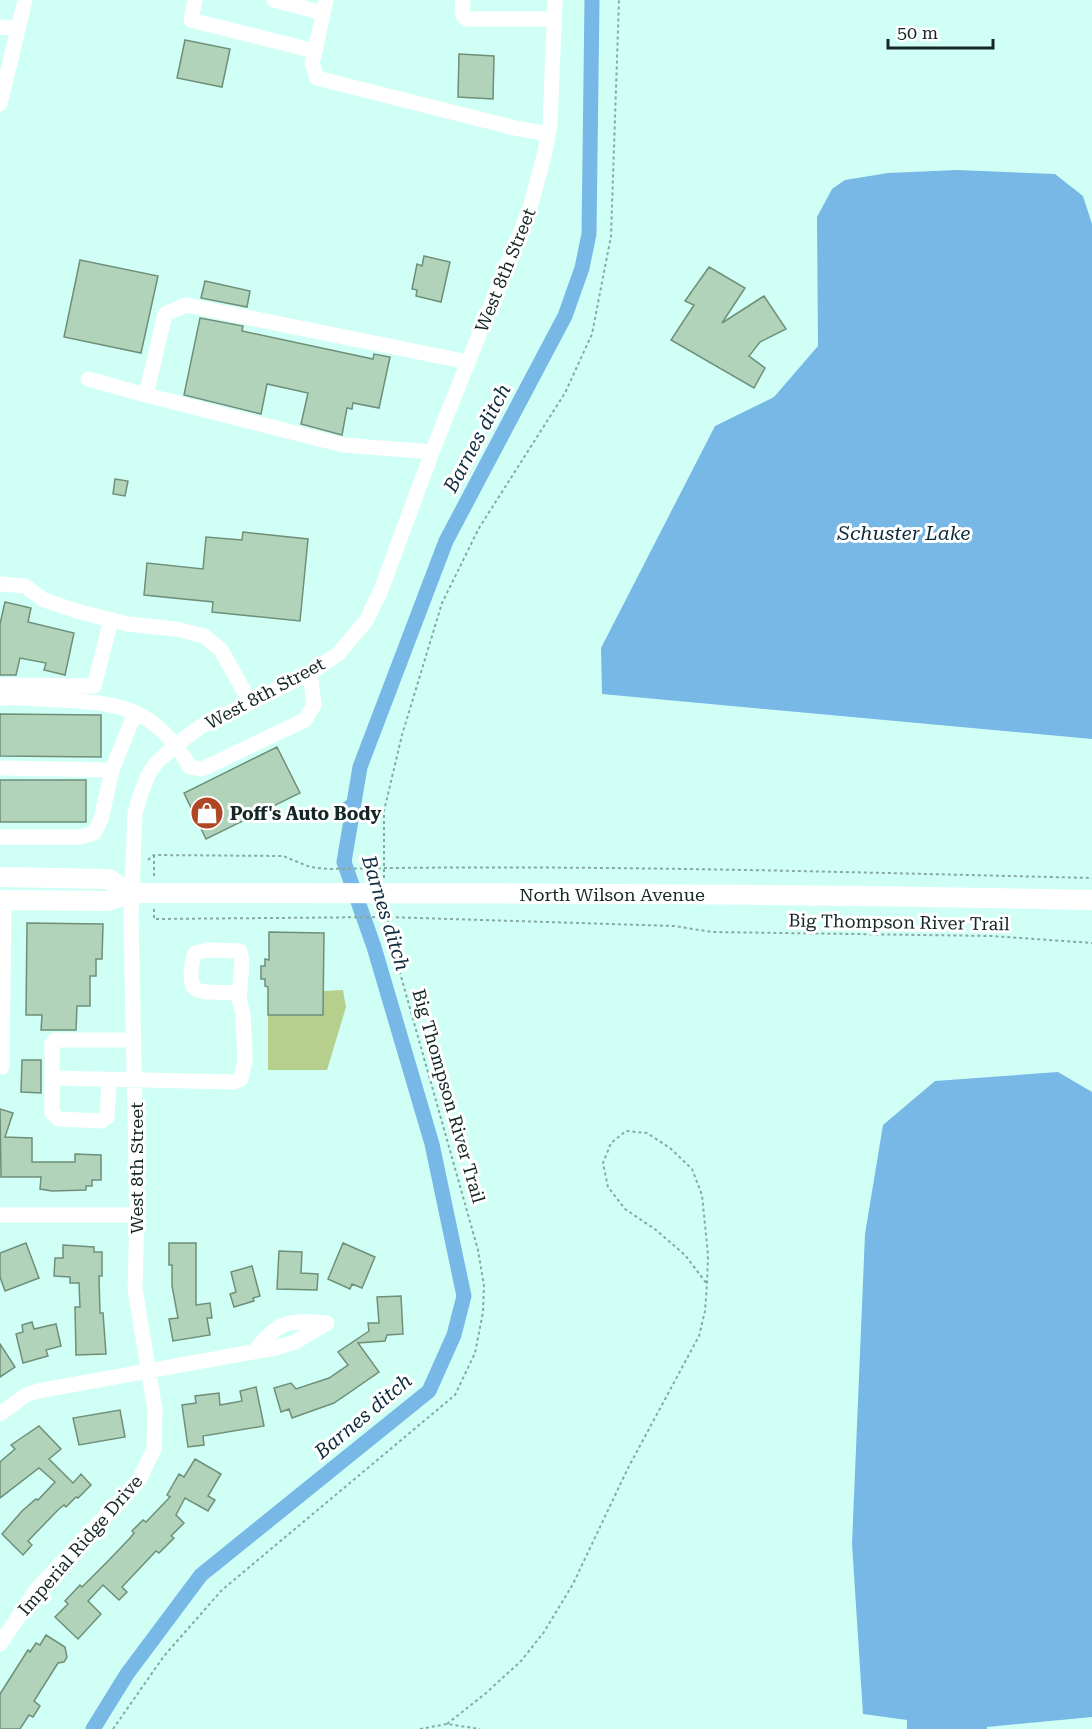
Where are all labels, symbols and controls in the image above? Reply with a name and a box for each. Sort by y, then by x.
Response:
scale bar [888,12,993,50]
text: 50 m [897,22,938,43]
street label: West 8th Street [471,205,540,335]
water label: Barnes ditch [438,380,516,497]
water label: Schuster Lake [837,521,970,545]
street label: West 8th Street [202,653,328,733]
shop icon: Poff's Auto Body [189,795,225,831]
place label: Poff's Auto Body [230,803,381,824]
water label: Barnes ditch [357,851,415,974]
street label: North Wilson Avenue [519,884,705,905]
street label: Big Thompson River Trail [788,910,1010,934]
street label: Big Thompson River Trail [408,987,490,1206]
street label: West 8th Street [126,1102,147,1234]
water label: Barnes ditch [309,1368,417,1464]
street label: Imperial Ridge Drive [13,1471,147,1619]

